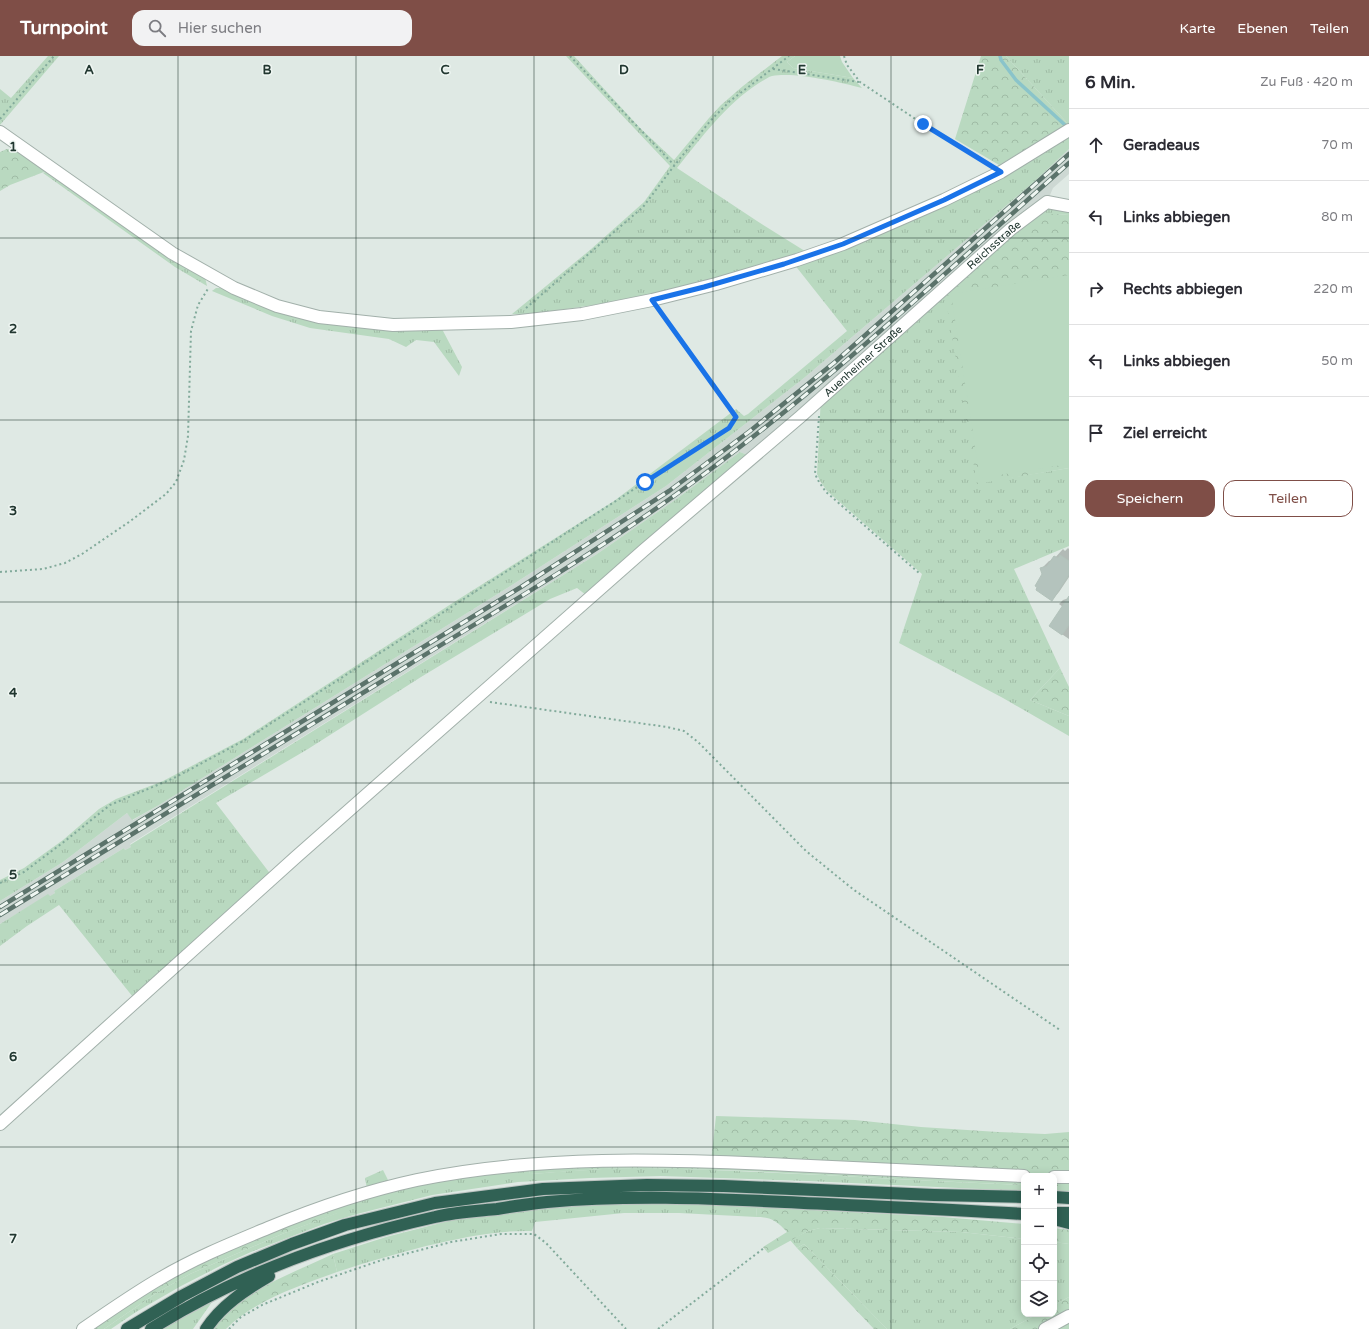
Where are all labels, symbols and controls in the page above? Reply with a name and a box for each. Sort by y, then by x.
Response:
search box [132,10,412,46]
text: Turnpoint [20,17,108,39]
icon: search [146,17,168,39]
text: Hier suchen [178,19,262,37]
text: Karte [1180,20,1215,37]
text: Ebenen [1237,20,1288,37]
text: Teilen [1310,20,1349,37]
text: A [84,62,94,78]
text: B [262,62,272,78]
text: C [440,62,450,78]
text: D [619,62,629,78]
text: E [798,62,806,78]
text: F [976,62,984,78]
text: 6 Min. [1085,72,1135,93]
text: Zu Fuß · 420 m [1260,74,1353,90]
route end [914,115,932,133]
icon: ahead [1085,134,1107,156]
text: Geradeaus [1123,136,1200,154]
text: 70 m [1321,137,1353,153]
text: 1 [9,139,17,155]
icon: left [1085,206,1107,228]
text: Links abbiegen [1123,208,1230,226]
text: 80 m [1321,209,1353,225]
street label: Reichsstraße [964,218,1023,272]
icon: right [1085,278,1107,300]
text: Rechts abbiegen [1123,280,1243,298]
text: 220 m [1313,281,1353,297]
text: 2 [9,321,17,337]
street label: Auenheimer Straße [821,322,905,399]
icon: left [1085,350,1107,372]
text: Links abbiegen [1123,352,1230,370]
text: 50 m [1321,353,1353,369]
icon: arrive [1085,422,1107,444]
text: Ziel erreicht [1123,424,1207,442]
route start [636,473,654,491]
button: Speichern [1085,480,1215,517]
button: Teilen [1223,480,1353,517]
text: 3 [9,503,17,519]
text: 4 [9,685,18,701]
text: 5 [9,867,17,883]
text: 6 [9,1049,17,1065]
map controls [1021,1173,1057,1317]
button: + [1021,1173,1057,1209]
button: − [1021,1209,1057,1245]
text: 7 [9,1231,17,1247]
button: locate [1021,1245,1057,1281]
button: layers [1021,1281,1057,1317]

